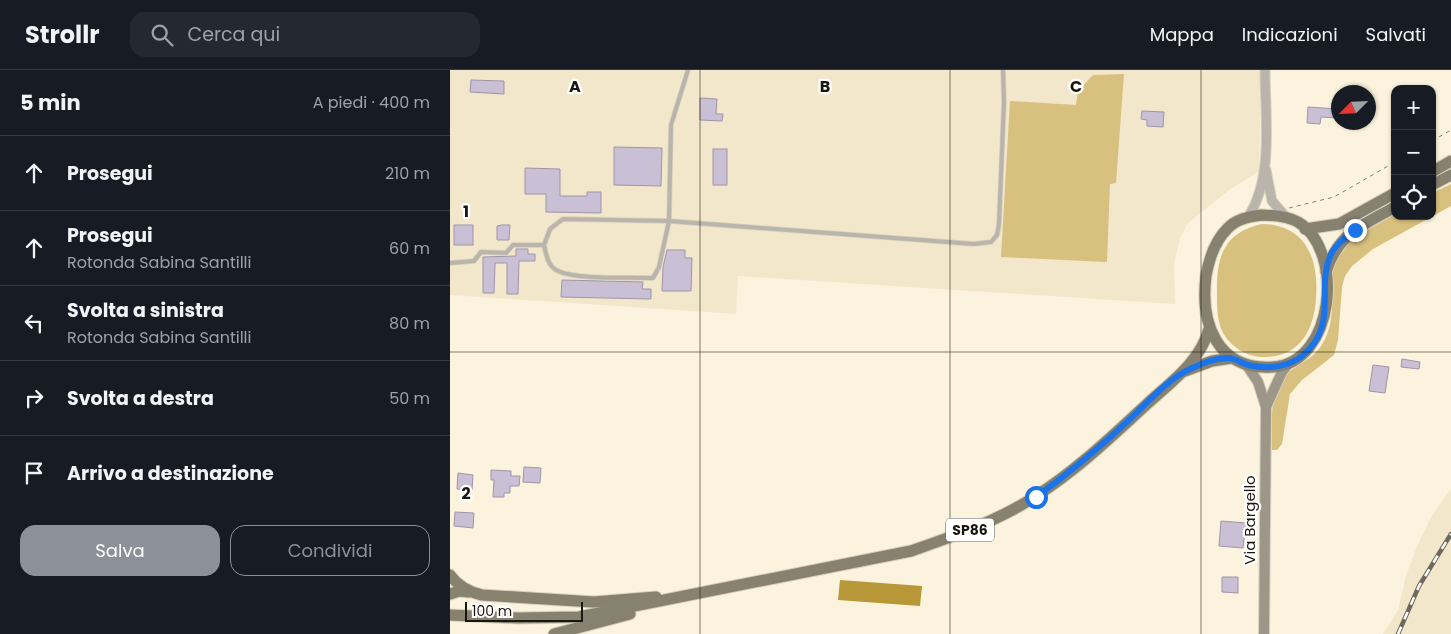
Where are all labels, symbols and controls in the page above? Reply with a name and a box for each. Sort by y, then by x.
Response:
search box [130,12,480,57]
text: Strollr [25,18,100,51]
icon: search [148,21,176,49]
text: Cerca qui [188,21,280,48]
text: Mappa [1150,22,1214,47]
text: Indicazioni [1242,22,1338,47]
text: Salvati [1366,22,1426,47]
text: A [569,75,581,98]
text: B [820,75,830,98]
text: C [1070,75,1082,98]
north arrow [1331,85,1376,130]
map controls [1391,85,1436,220]
button: + [1391,85,1436,130]
text: 5 min [20,88,81,117]
text: A piedi · 400 m [313,91,430,114]
button: − [1391,130,1436,175]
icon: ahead [20,159,48,187]
text: Prosegui [67,160,153,187]
text: 210 m [385,162,430,185]
button: locate [1391,175,1436,220]
text: 1 [463,200,469,223]
route end [1344,219,1367,242]
text: Prosegui [67,222,153,249]
icon: ahead [20,234,48,262]
text: 60 m [389,237,430,260]
text: Rotonda Sabina Santilli [67,251,251,274]
text: Svolta a sinistra [67,297,224,324]
icon: left [20,309,48,337]
text: 80 m [389,312,430,335]
text: Rotonda Sabina Santilli [67,326,251,349]
icon: right [20,384,48,412]
text: Svolta a destra [67,385,214,412]
text: 50 m [389,387,430,410]
icon: arrive [20,459,48,487]
text: Arrivo a destinazione [67,460,274,487]
street label: Via Bargello [1239,475,1260,565]
text: 2 [461,482,471,505]
route start [1025,486,1048,509]
road number: SP86 [946,518,994,542]
button: Salva [20,525,220,576]
button: Condividi [230,525,430,576]
scale bar [465,599,582,622]
text: 100 m [472,601,512,621]

